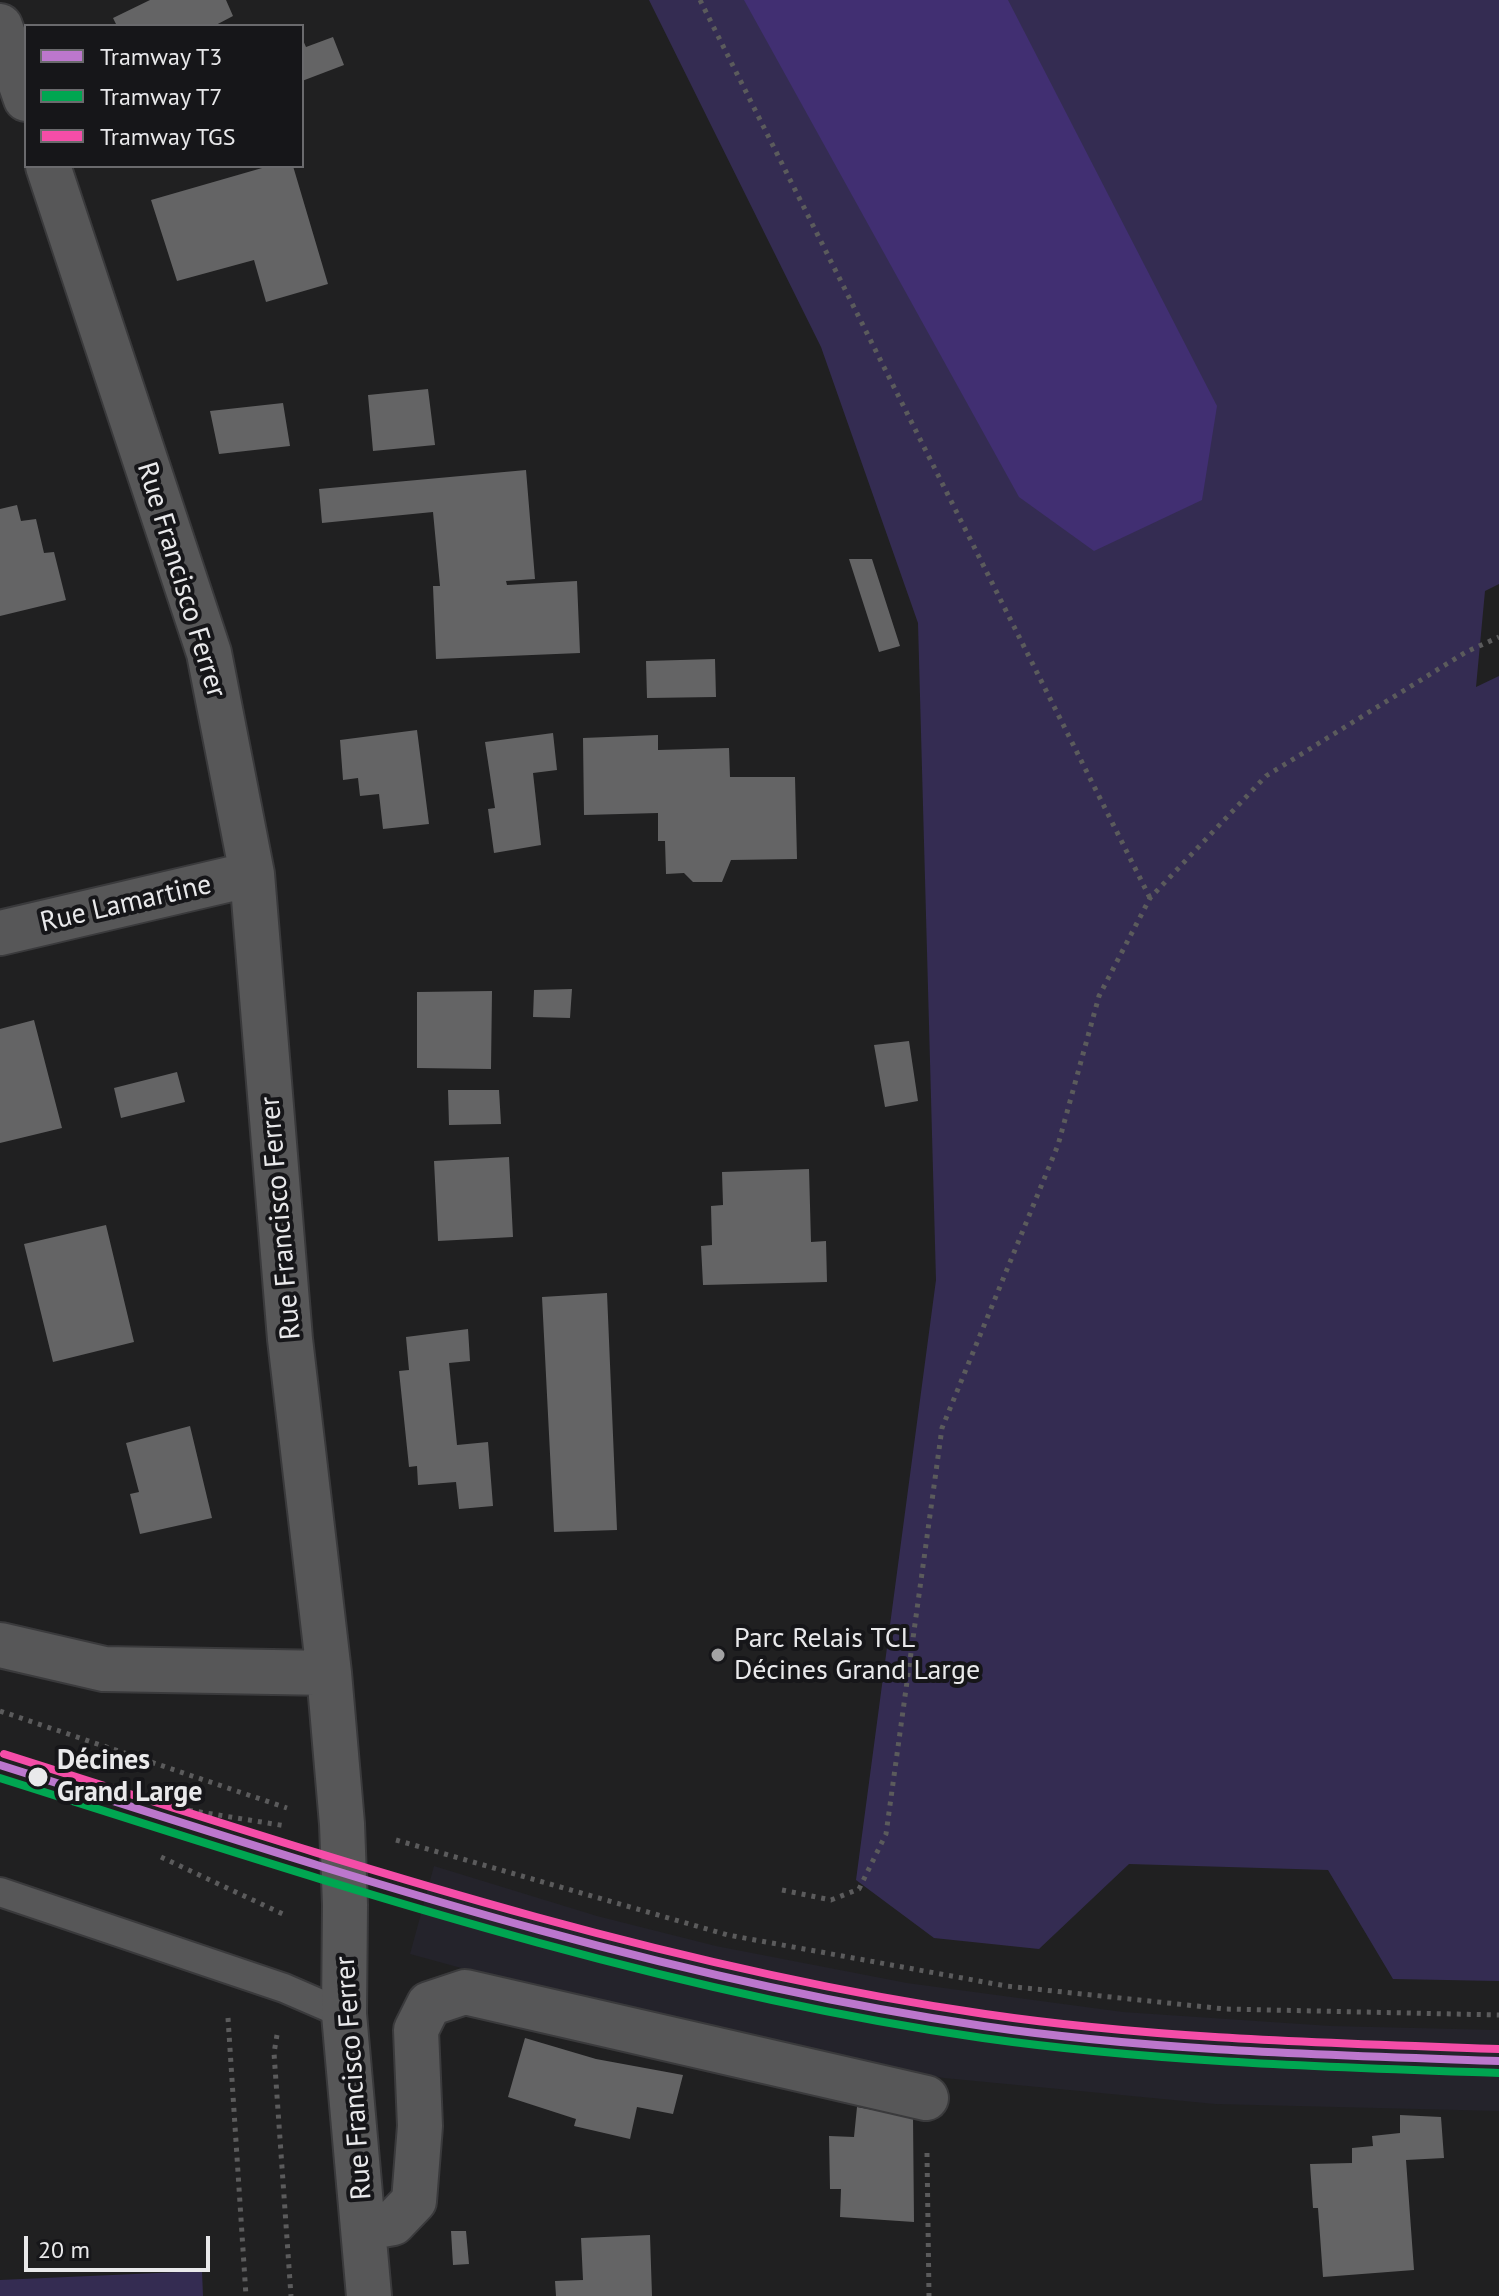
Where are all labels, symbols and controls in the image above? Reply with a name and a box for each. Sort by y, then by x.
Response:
legend [24,24,304,168]
text: Tramway T3 [100,41,222,72]
text: Tramway T7 [100,81,222,112]
text: Tramway TGS [100,121,235,152]
street label: Rue Francisco Ferrer [129,458,233,702]
street label: Rue Lamartine [37,868,215,940]
street label: Rue Francisco Ferrer [254,1095,308,1341]
place label: Parc Relais TCL Décines Grand Large [734,1622,980,1688]
marker: Parc Relais TCL Décines Grand Large [709,1646,727,1664]
place label: Décines Grand Large [57,1744,203,1810]
marker: Décines Grand Large [26,1765,50,1789]
street label: Rue Francisco Ferrer [329,1955,379,2201]
scale bar [28,2220,214,2270]
text: 20 m [38,2234,90,2265]

